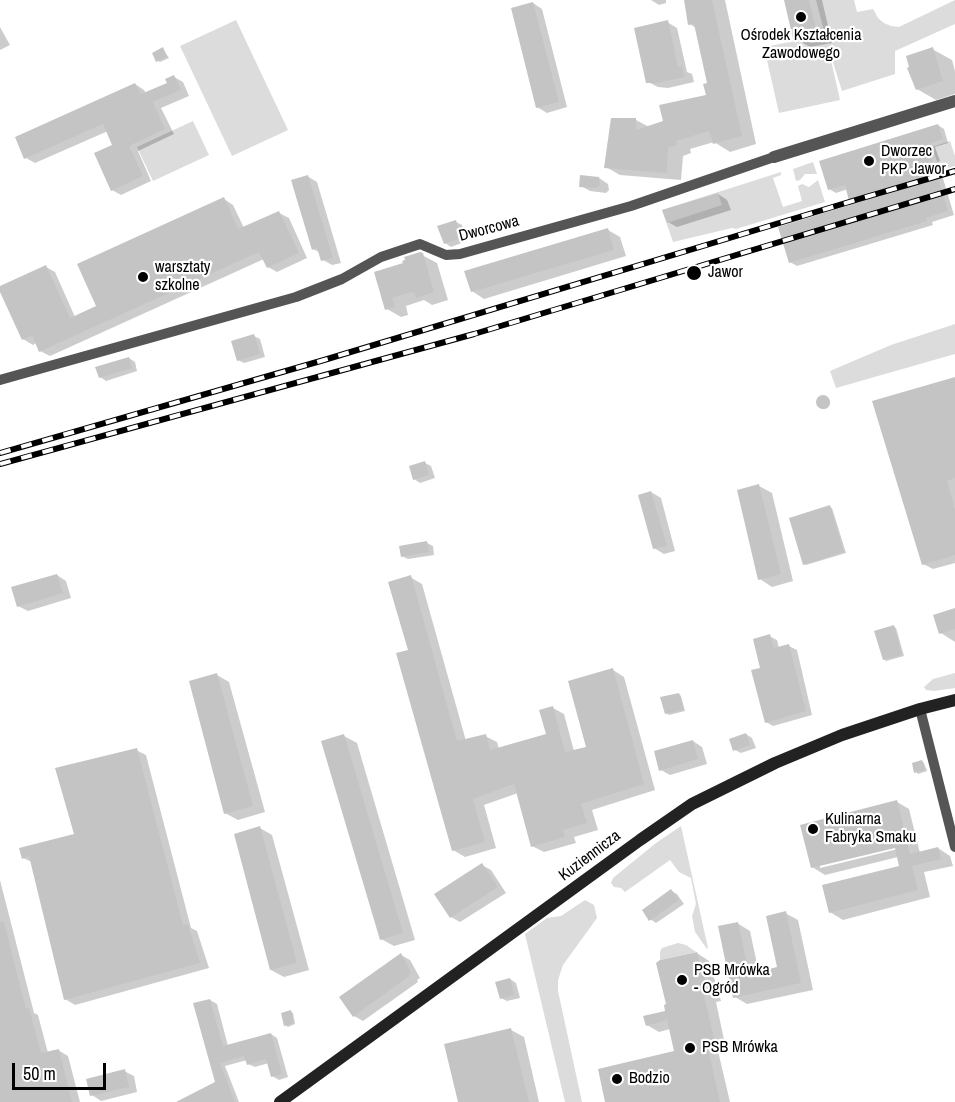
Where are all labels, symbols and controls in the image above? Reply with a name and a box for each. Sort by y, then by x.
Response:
marker: Ośrodek Kształcenia Zawodowego [794,10,808,24]
place label: Ośrodek Kształcenia Zawodowego [740,26,862,64]
place label: Dworzec PKP Jawor [881,142,946,180]
marker: Dworzec PKP Jawor [862,154,876,168]
street label: Dworcowa [457,212,521,246]
place label: warsztaty szkolne [155,258,210,296]
place label: Jawor [708,263,743,283]
marker: Jawor [685,264,703,282]
marker: warsztaty szkolne [136,270,150,284]
place label: Kulinarna Fabryka Smaku [825,810,916,848]
marker: Kulinarna Fabryka Smaku [806,822,820,836]
street label: Kuziennicza [555,827,625,885]
place label: PSB Mrówka - Ogród [694,961,770,999]
marker: PSB Mrówka - Ogród [675,973,689,987]
place label: PSB Mrówka [702,1038,778,1058]
marker: PSB Mrówka [683,1041,697,1055]
scale bar [15,1051,110,1089]
text: 50 m [23,1061,56,1086]
place label: Bodzio [629,1069,670,1089]
marker: Bodzio [610,1072,624,1086]

